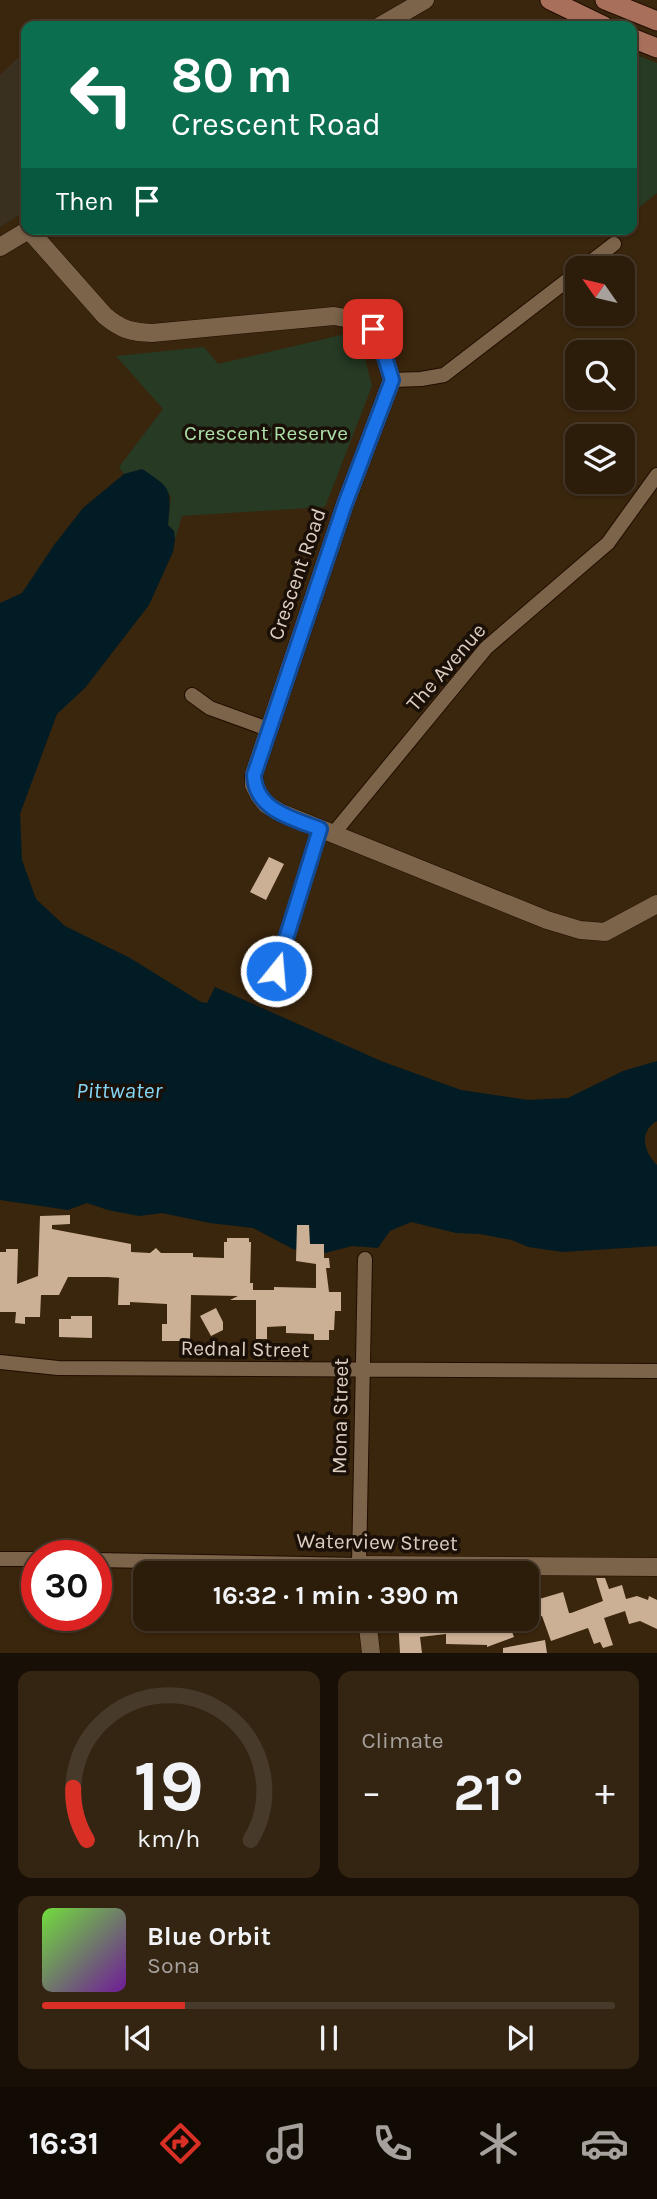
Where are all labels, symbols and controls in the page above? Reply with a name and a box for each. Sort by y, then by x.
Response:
text: 80 m [171,47,293,104]
icon: left [56,49,147,140]
text: Crescent Road [171,106,381,143]
icon: arrive [128,182,166,220]
text: Then [56,186,114,217]
north arrow [565,256,635,326]
map controls [565,256,635,494]
pin [343,299,403,359]
icon: arrive [354,310,392,348]
button: search [565,340,635,410]
park label: Crescent Reserve [184,421,348,445]
button: layers [565,424,635,494]
street label: Crescent Road [263,505,331,643]
street label: The Avenue [401,618,491,716]
position arrow [239,934,313,1008]
water label: Pittwater [76,1077,163,1104]
street label: Rednal Street [180,1336,310,1362]
street label: Mona Street [327,1358,353,1474]
street label: Waterview Street [296,1529,458,1555]
speed limit sign: 30 [21,1540,112,1631]
text: 16:32 · 1 min · 390 m [213,1580,459,1611]
text: Climate [362,1727,444,1754]
text: 19 [134,1744,204,1829]
text: 21° [453,1762,523,1823]
text: − [362,1770,381,1815]
text: + [595,1770,615,1815]
text: km/h [137,1824,200,1853]
text: Blue Orbit [147,1921,271,1952]
text: Sona [147,1952,200,1979]
icon: previous [119,2019,157,2057]
icon: pause [310,2019,348,2057]
icon: next [501,2019,539,2057]
icon: directions [156,2119,205,2168]
icon: music [262,2119,311,2168]
icon: phone [368,2119,417,2168]
icon: climate [474,2119,523,2168]
icon: car [580,2119,629,2168]
text: 16:31 [28,2125,99,2162]

